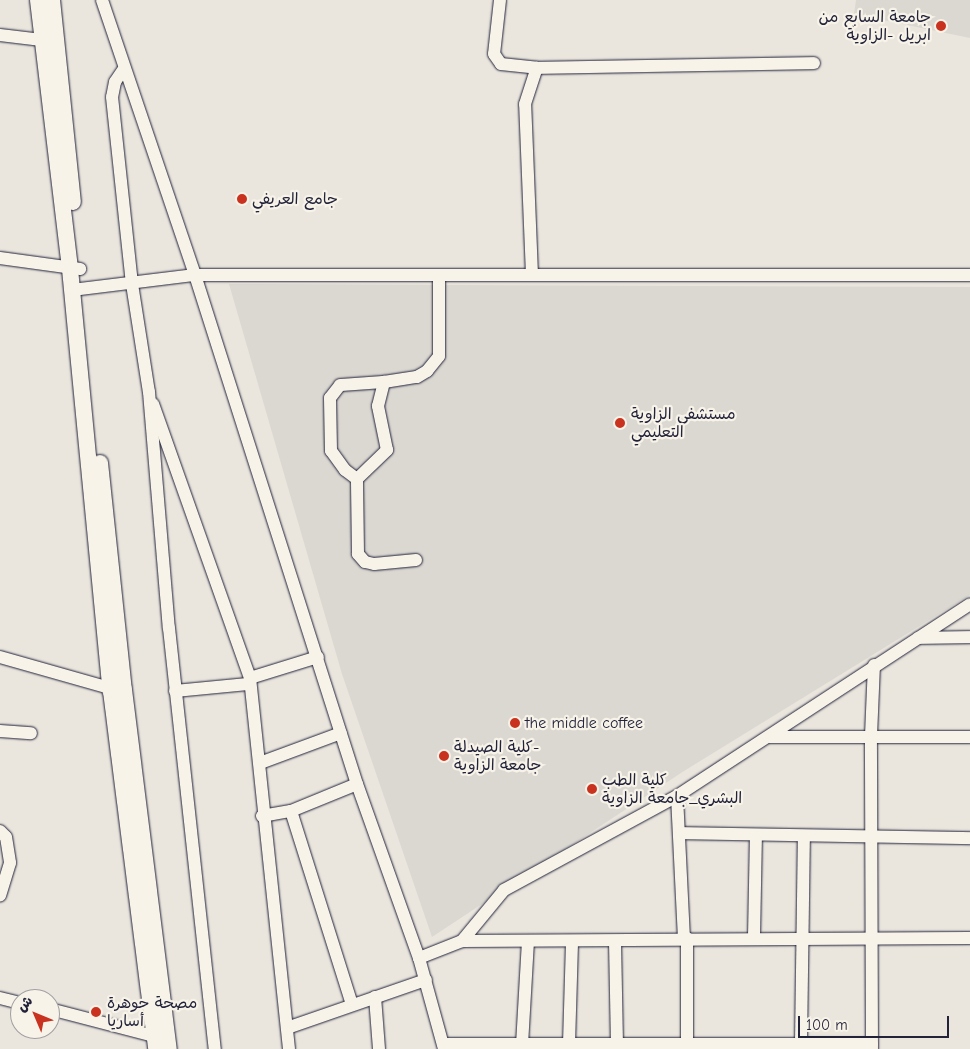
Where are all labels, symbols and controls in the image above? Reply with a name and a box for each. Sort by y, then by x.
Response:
place label: جامعة السابع من ابريل -الزاوية [819,7,931,45]
marker: جامعة السابع من ابريل -الزاوية [935,20,947,32]
place label: جامع العريفي [252,189,338,209]
marker: جامع العريفي [236,193,248,205]
place label: مستشفى الزاوية التعليمي [631,404,735,442]
marker: مستشفى الزاوية التعليمي [613,416,627,430]
place label: the middle coffee [525,713,643,733]
marker: the middle coffee [509,717,521,729]
place label: كلية الصيدلة- جامعة الزاوية [454,737,542,775]
marker: كلية الصيدلة- جامعة الزاوية [438,750,450,762]
place label: كلية الطب البشري_جامعة الزاوية [602,770,742,808]
marker: كلية الطب البشري_جامعة الزاوية [586,783,598,795]
north arrow [10,989,60,1039]
text: ش [13,992,36,1015]
place label: مصحة جوهرة أساريا [107,993,197,1031]
marker: مصحة جوهرة أساريا [89,1005,103,1019]
scale bar [800,1006,951,1038]
text: 100 m [806,1016,848,1034]

